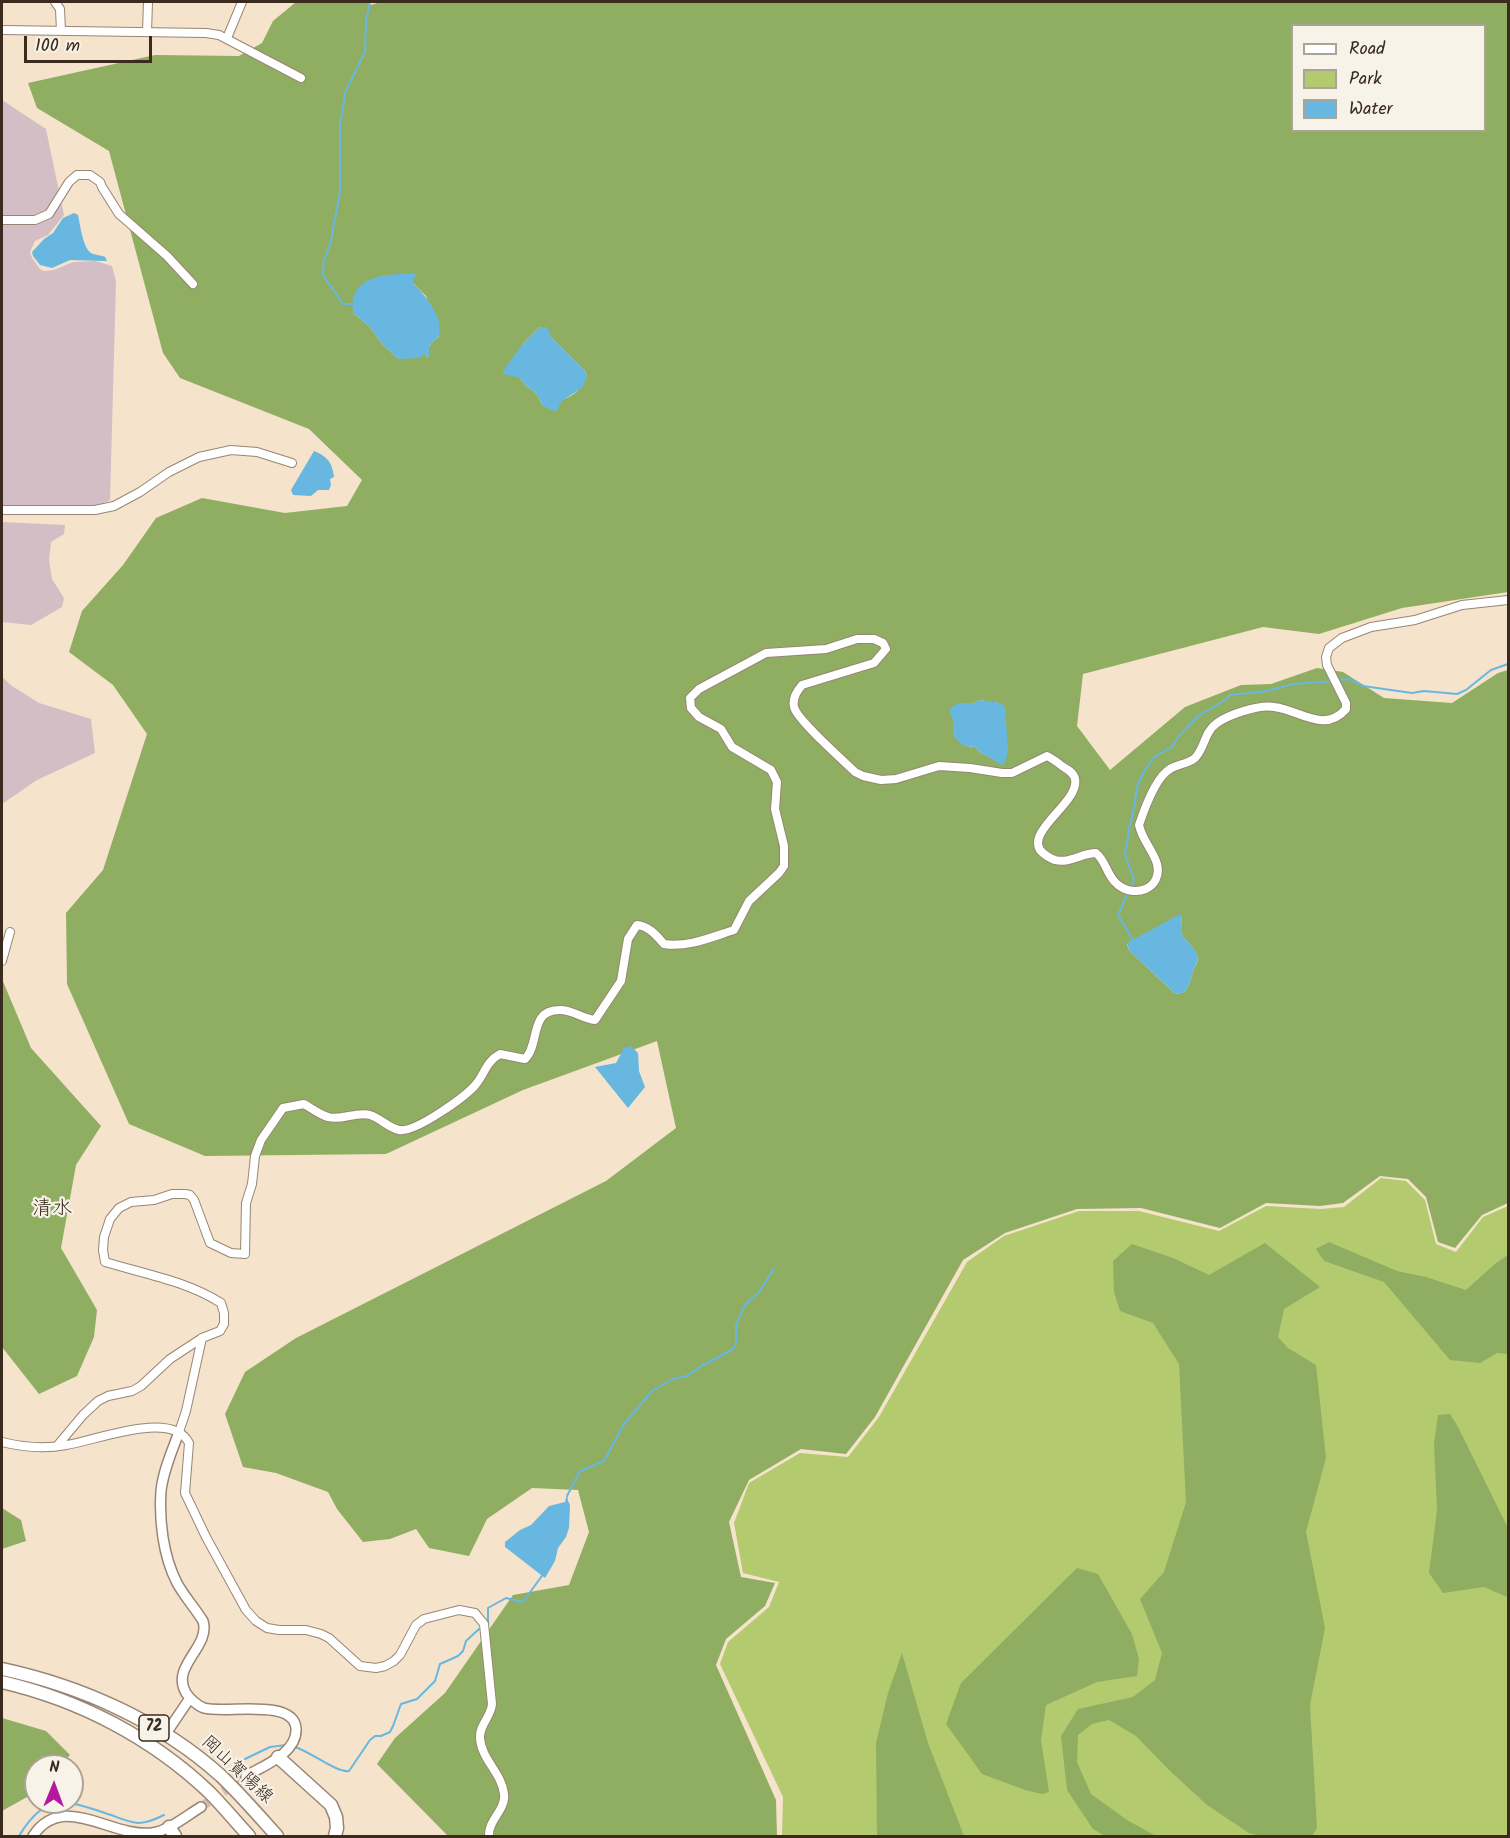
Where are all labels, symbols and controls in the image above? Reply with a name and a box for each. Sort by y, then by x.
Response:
scale bar [27,24,154,62]
legend [1291,24,1486,132]
text: 100 m [35,32,80,61]
text: Road [1349,35,1385,64]
text: Park [1349,65,1382,94]
text: Water [1349,95,1393,124]
district label: 清水 [32,1199,72,1223]
road number: 72 [139,1715,169,1741]
street label: 岡山賀陽線 [196,1732,276,1810]
north arrow [24,1754,84,1814]
text: N [49,1755,60,1780]

